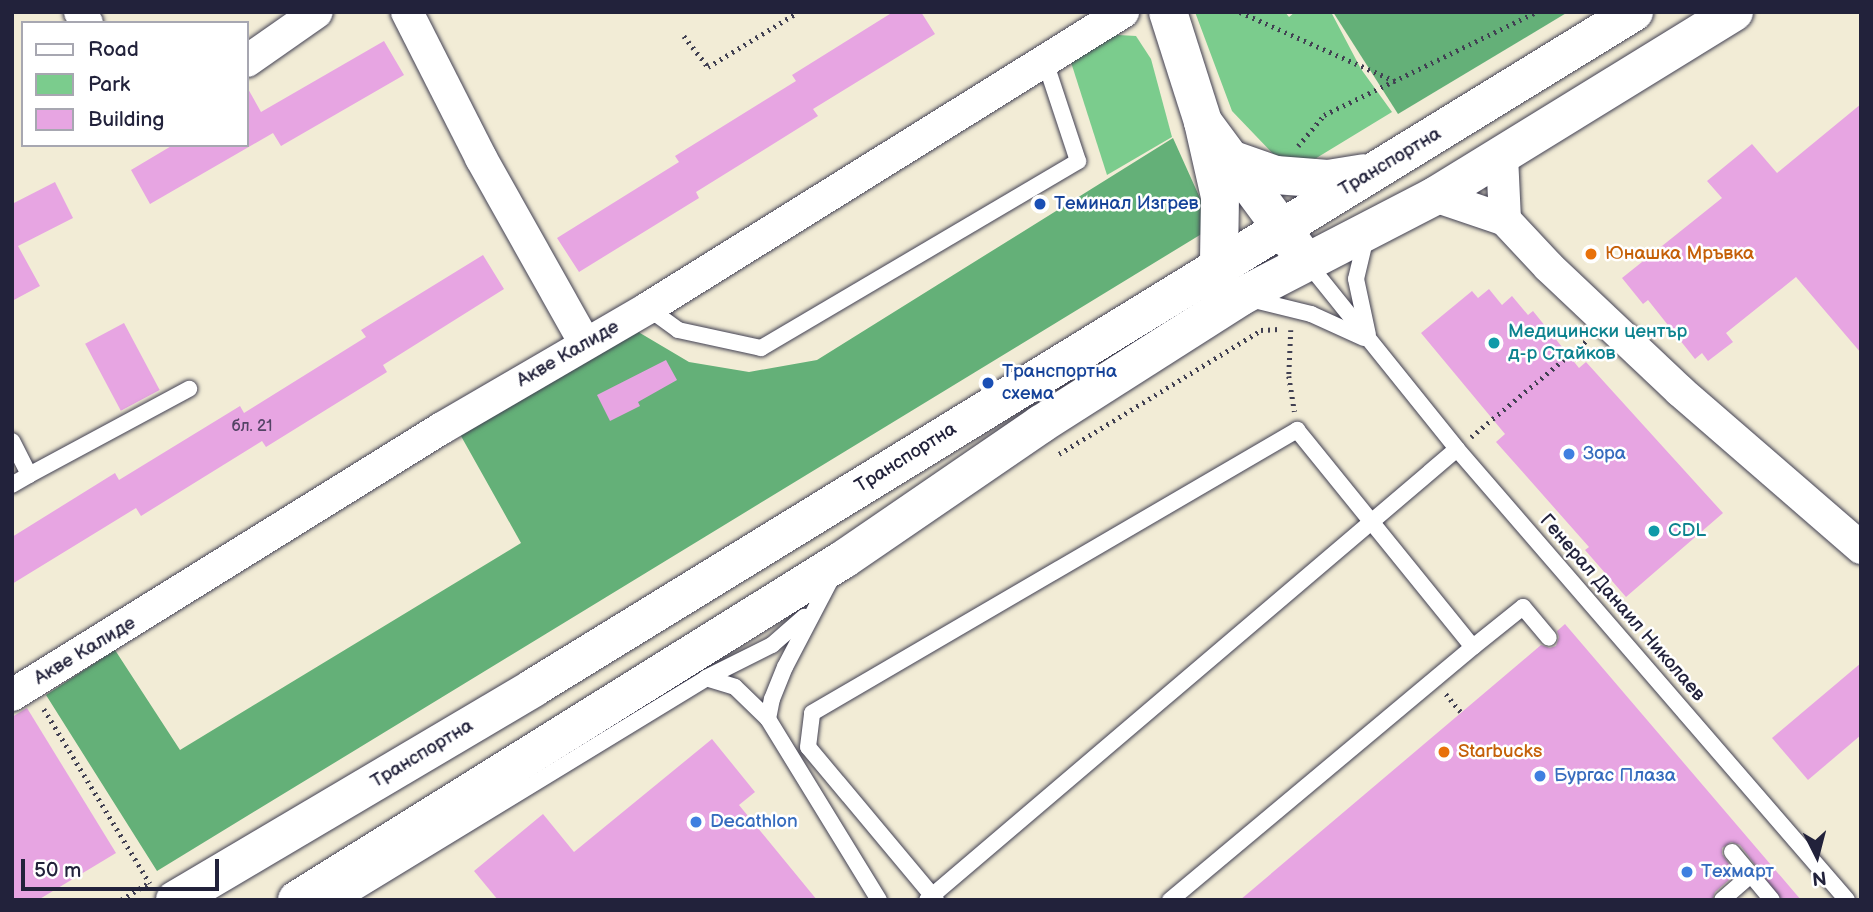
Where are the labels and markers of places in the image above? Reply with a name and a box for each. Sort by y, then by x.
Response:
place label: Теминал Изгрев [1054,193,1199,215]
marker: Теминал Изгрев [1032,196,1048,212]
place label: Юнашка Мръвка [1605,243,1754,265]
marker: Юнашка Мръвка [1583,246,1599,262]
place label: Медицински център д-р Стайков [1508,321,1687,365]
marker: Медицински център д-р Стайков [1486,335,1502,351]
place label: Транспортна схема [1002,361,1117,405]
marker: Транспортна схема [980,375,996,391]
place label: Зора [1583,443,1626,465]
marker: Зора [1561,446,1577,462]
place label: CDL [1668,520,1706,542]
marker: CDL [1646,523,1662,539]
place label: Starbucks [1458,741,1542,763]
marker: Starbucks [1436,744,1452,760]
place label: Бургас Плаза [1554,765,1676,787]
marker: Бургас Плаза [1532,768,1548,784]
place label: Decathlon [710,811,798,833]
marker: Decathlon [688,814,704,830]
place label: Техмарт [1701,861,1774,883]
marker: Техмарт [1679,864,1695,880]

